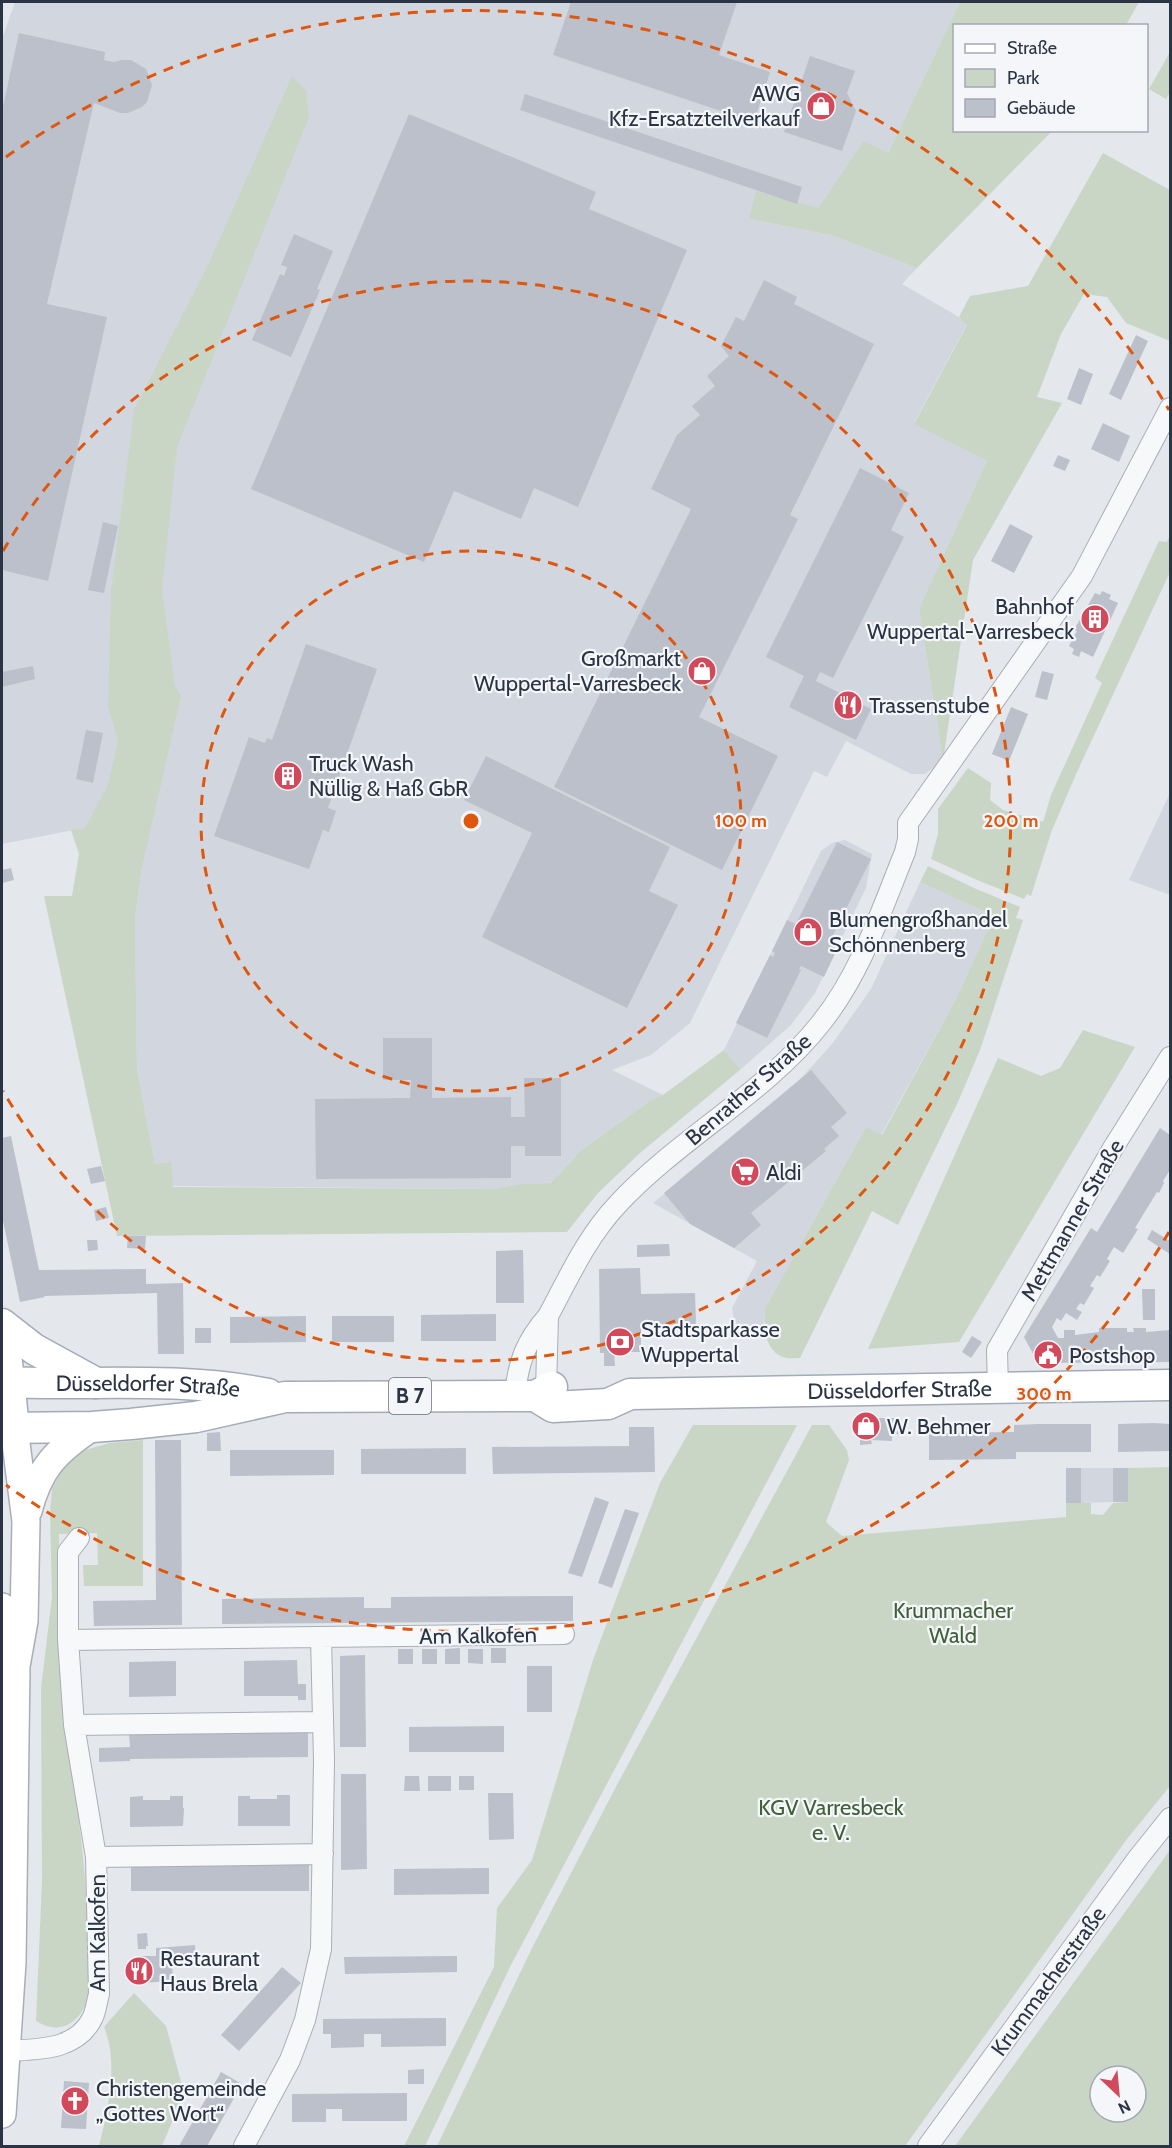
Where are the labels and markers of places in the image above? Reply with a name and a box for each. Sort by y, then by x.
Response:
place label: AWG Kfz-Ersatzteilverkauf [609,80,800,132]
shop icon: AWG Kfz-Ersatzteilverkauf [805,90,837,122]
place label: Bahnhof Wuppertal-Varresbeck [867,593,1074,645]
building icon: Bahnhof Wuppertal-Varresbeck [1079,603,1111,635]
place label: Großmarkt Wuppertal-Varresbeck [474,645,682,697]
shop icon: Großmarkt Wuppertal-Varresbeck [686,655,718,687]
restaurant icon: Trassenstube [832,689,864,721]
place label: Trassenstube [869,692,989,719]
place label: Truck Wash Nüllig & Haß GbR [309,750,468,802]
building icon: Truck Wash Nüllig & Haß GbR [272,760,304,792]
centre of rings [461,811,481,831]
place label: Blumengroßhandel Schönnenberg [829,906,1008,958]
shop icon: Blumengroßhandel Schönnenberg [792,916,824,948]
supermarket icon: Aldi [729,1156,761,1188]
place label: Aldi [766,1159,801,1186]
place label: Stadtsparkasse Wuppertal [641,1316,780,1368]
bank icon: Stadtsparkasse Wuppertal [604,1326,636,1358]
public building icon: Postshop [1032,1339,1064,1371]
place label: Postshop [1069,1342,1155,1369]
shop icon: W. Behmer [850,1410,882,1442]
place label: W. Behmer [887,1413,991,1440]
place label: Restaurant Haus Brela [160,1945,260,1997]
restaurant icon: Restaurant Haus Brela [123,1955,155,1987]
place label: Christengemeinde „Gottes Wort“ [96,2075,266,2127]
church icon: Christengemeinde „Gottes Wort“ [59,2085,91,2117]

